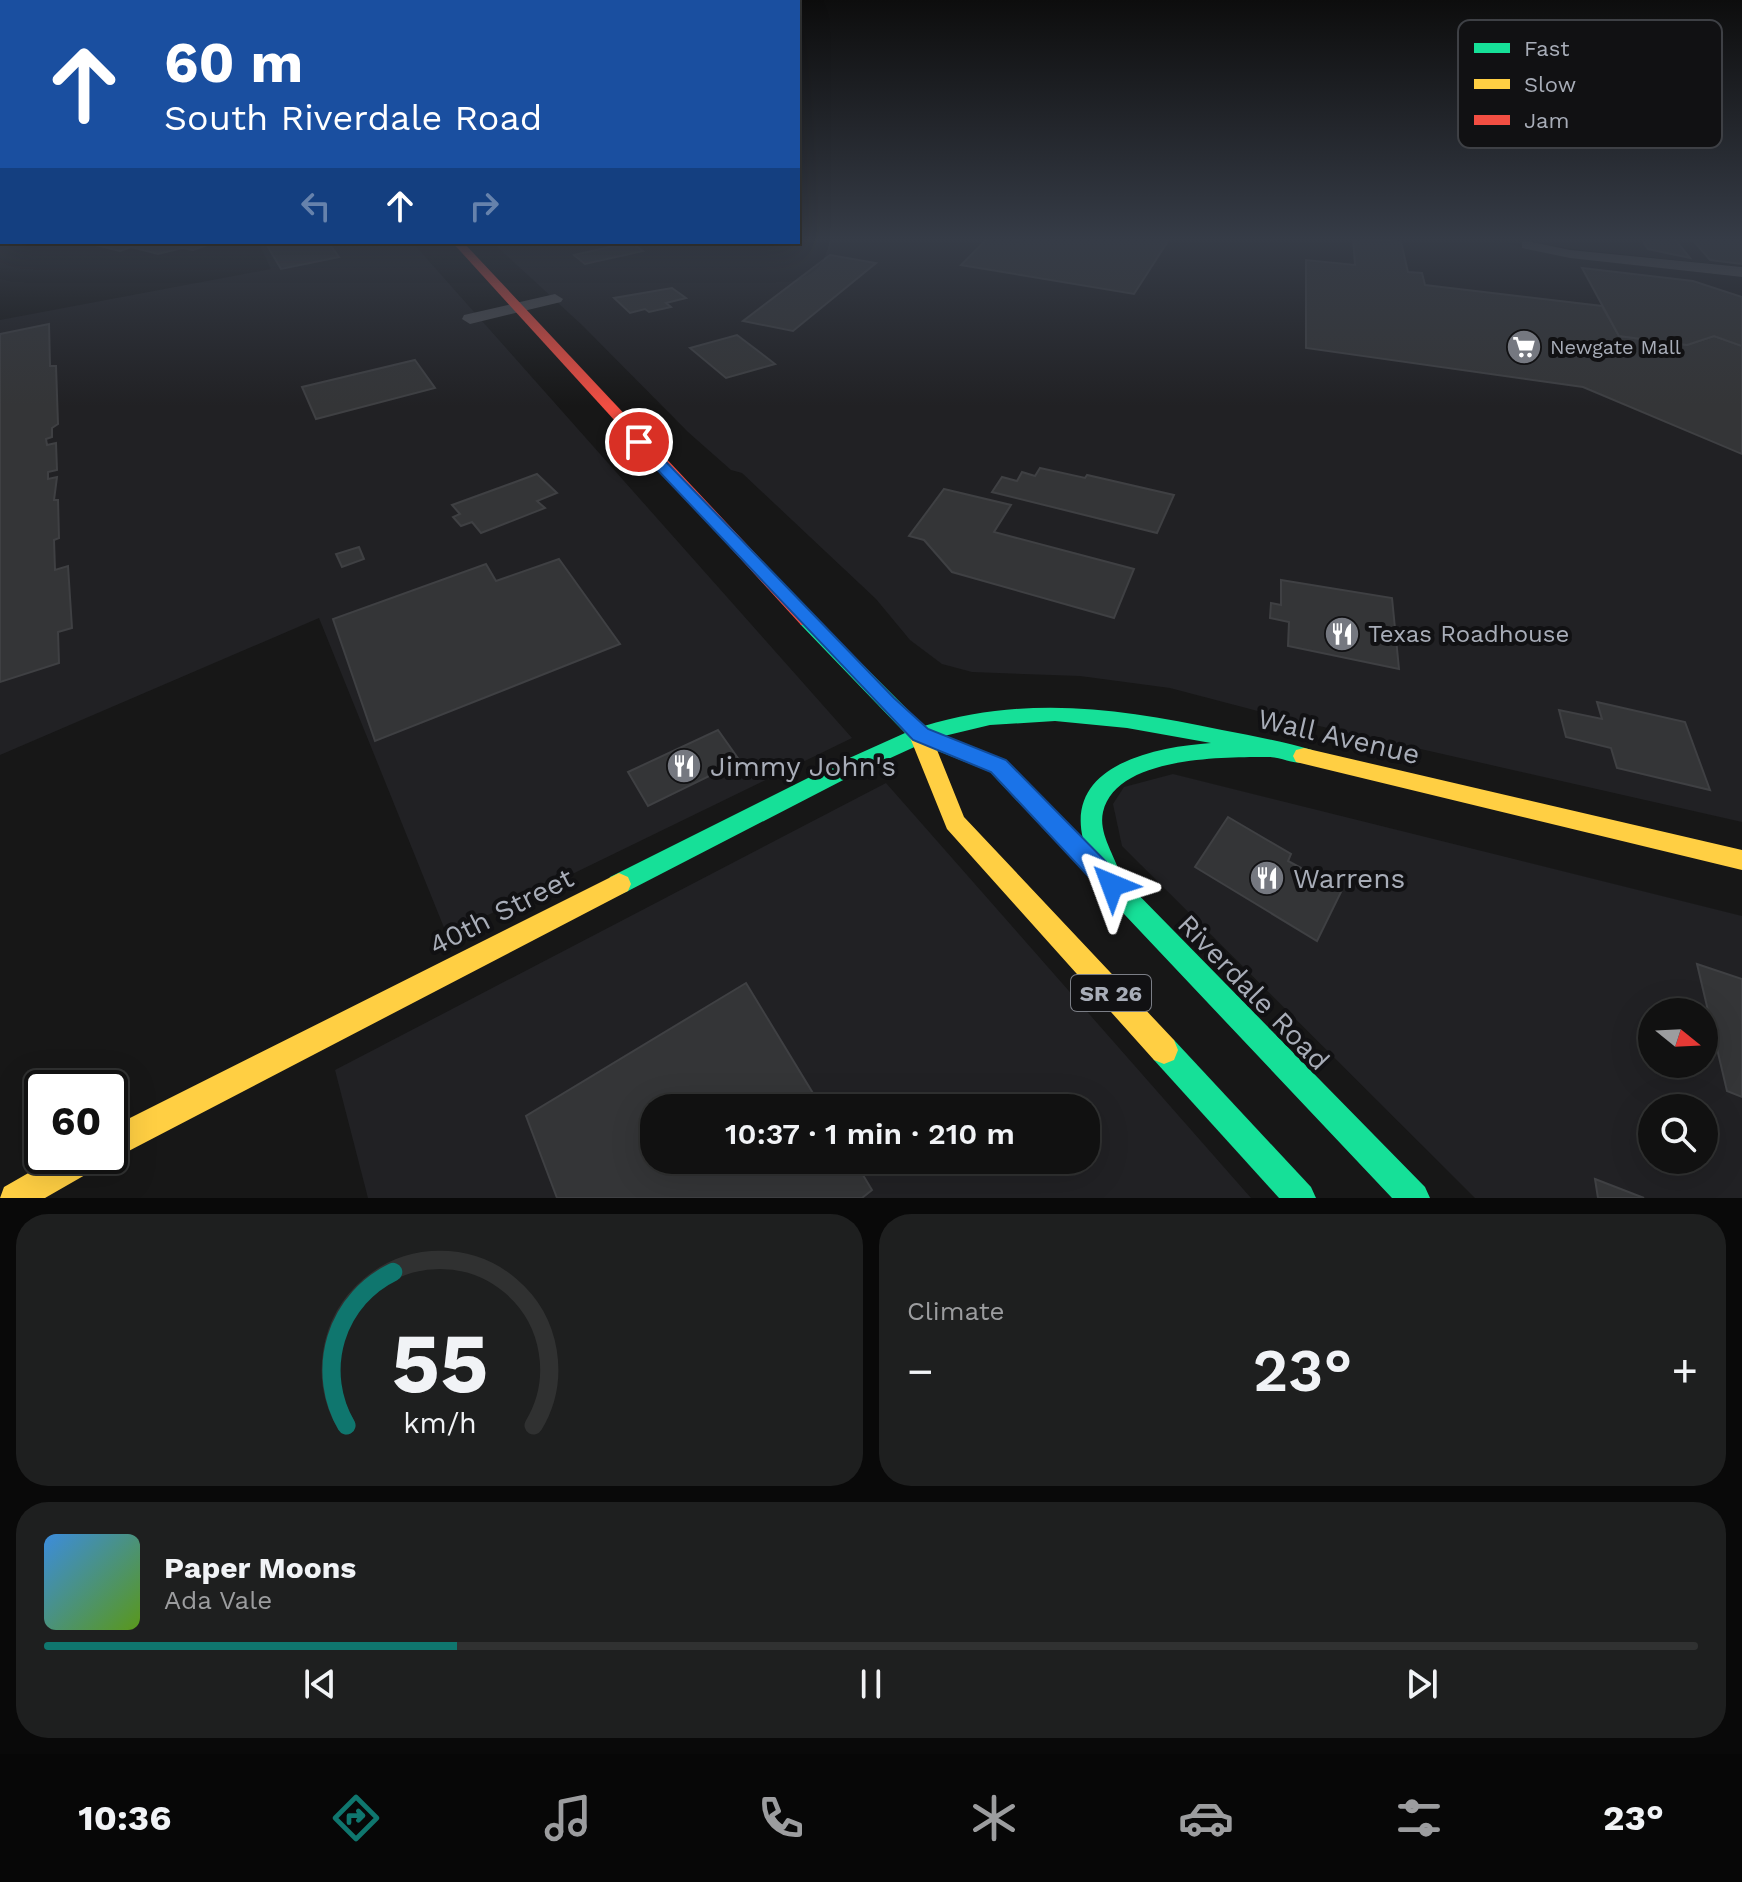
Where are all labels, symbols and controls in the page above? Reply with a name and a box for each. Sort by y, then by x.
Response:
legend [1458,20,1722,148]
text: 60 m [164,30,303,96]
icon: ahead [32,32,136,136]
text: Fast [1524,36,1570,61]
text: Slow [1524,72,1576,97]
text: South Riverdale Road [164,97,542,139]
text: Jam [1524,108,1569,133]
icon: left [294,184,338,228]
icon: ahead [378,184,422,228]
icon: right [462,184,506,228]
supermarket icon: Newgate Mall [1505,328,1543,366]
place label: Newgate Mall [1550,335,1681,359]
pin [605,408,673,476]
icon: arrive [617,420,661,464]
restaurant icon: Texas Roadhouse [1323,615,1361,653]
place label: Texas Roadhouse [1368,620,1569,648]
street label: Wall Avenue [1255,702,1423,771]
restaurant icon: Jimmy John's [665,747,703,785]
place label: Jimmy John's [710,750,896,783]
position arrow [1070,843,1154,927]
restaurant icon: Warrens [1248,859,1286,897]
street label: 40th Street [424,861,579,962]
place label: Warrens [1293,862,1405,895]
street label: Riverdale Road [1171,908,1336,1077]
road number: SR 26 [1071,975,1151,1011]
north arrow [1638,998,1718,1078]
map controls [1638,998,1718,1174]
speed limit sign: 60 [24,1070,128,1174]
button: search [1638,1094,1718,1174]
text: 10:37 · 1 min · 210 m [725,1116,1015,1151]
text: Climate [907,1296,1005,1326]
text: 55 [391,1315,488,1412]
text: 23° [1253,1335,1352,1406]
text: − [907,1345,934,1397]
text: + [1671,1345,1698,1397]
text: km/h [403,1406,476,1440]
text: Paper Moons [164,1550,356,1585]
text: Ada Vale [164,1585,272,1615]
icon: previous [298,1662,342,1706]
icon: pause [849,1662,893,1706]
icon: next [1400,1662,1444,1706]
icon: directions [328,1790,384,1846]
icon: music [540,1790,596,1846]
icon: phone [753,1790,809,1846]
icon: climate [966,1790,1022,1846]
icon: car [1178,1790,1234,1846]
icon: filters [1391,1790,1447,1846]
text: 10:36 [78,1797,171,1839]
text: 23° [1603,1797,1664,1839]

